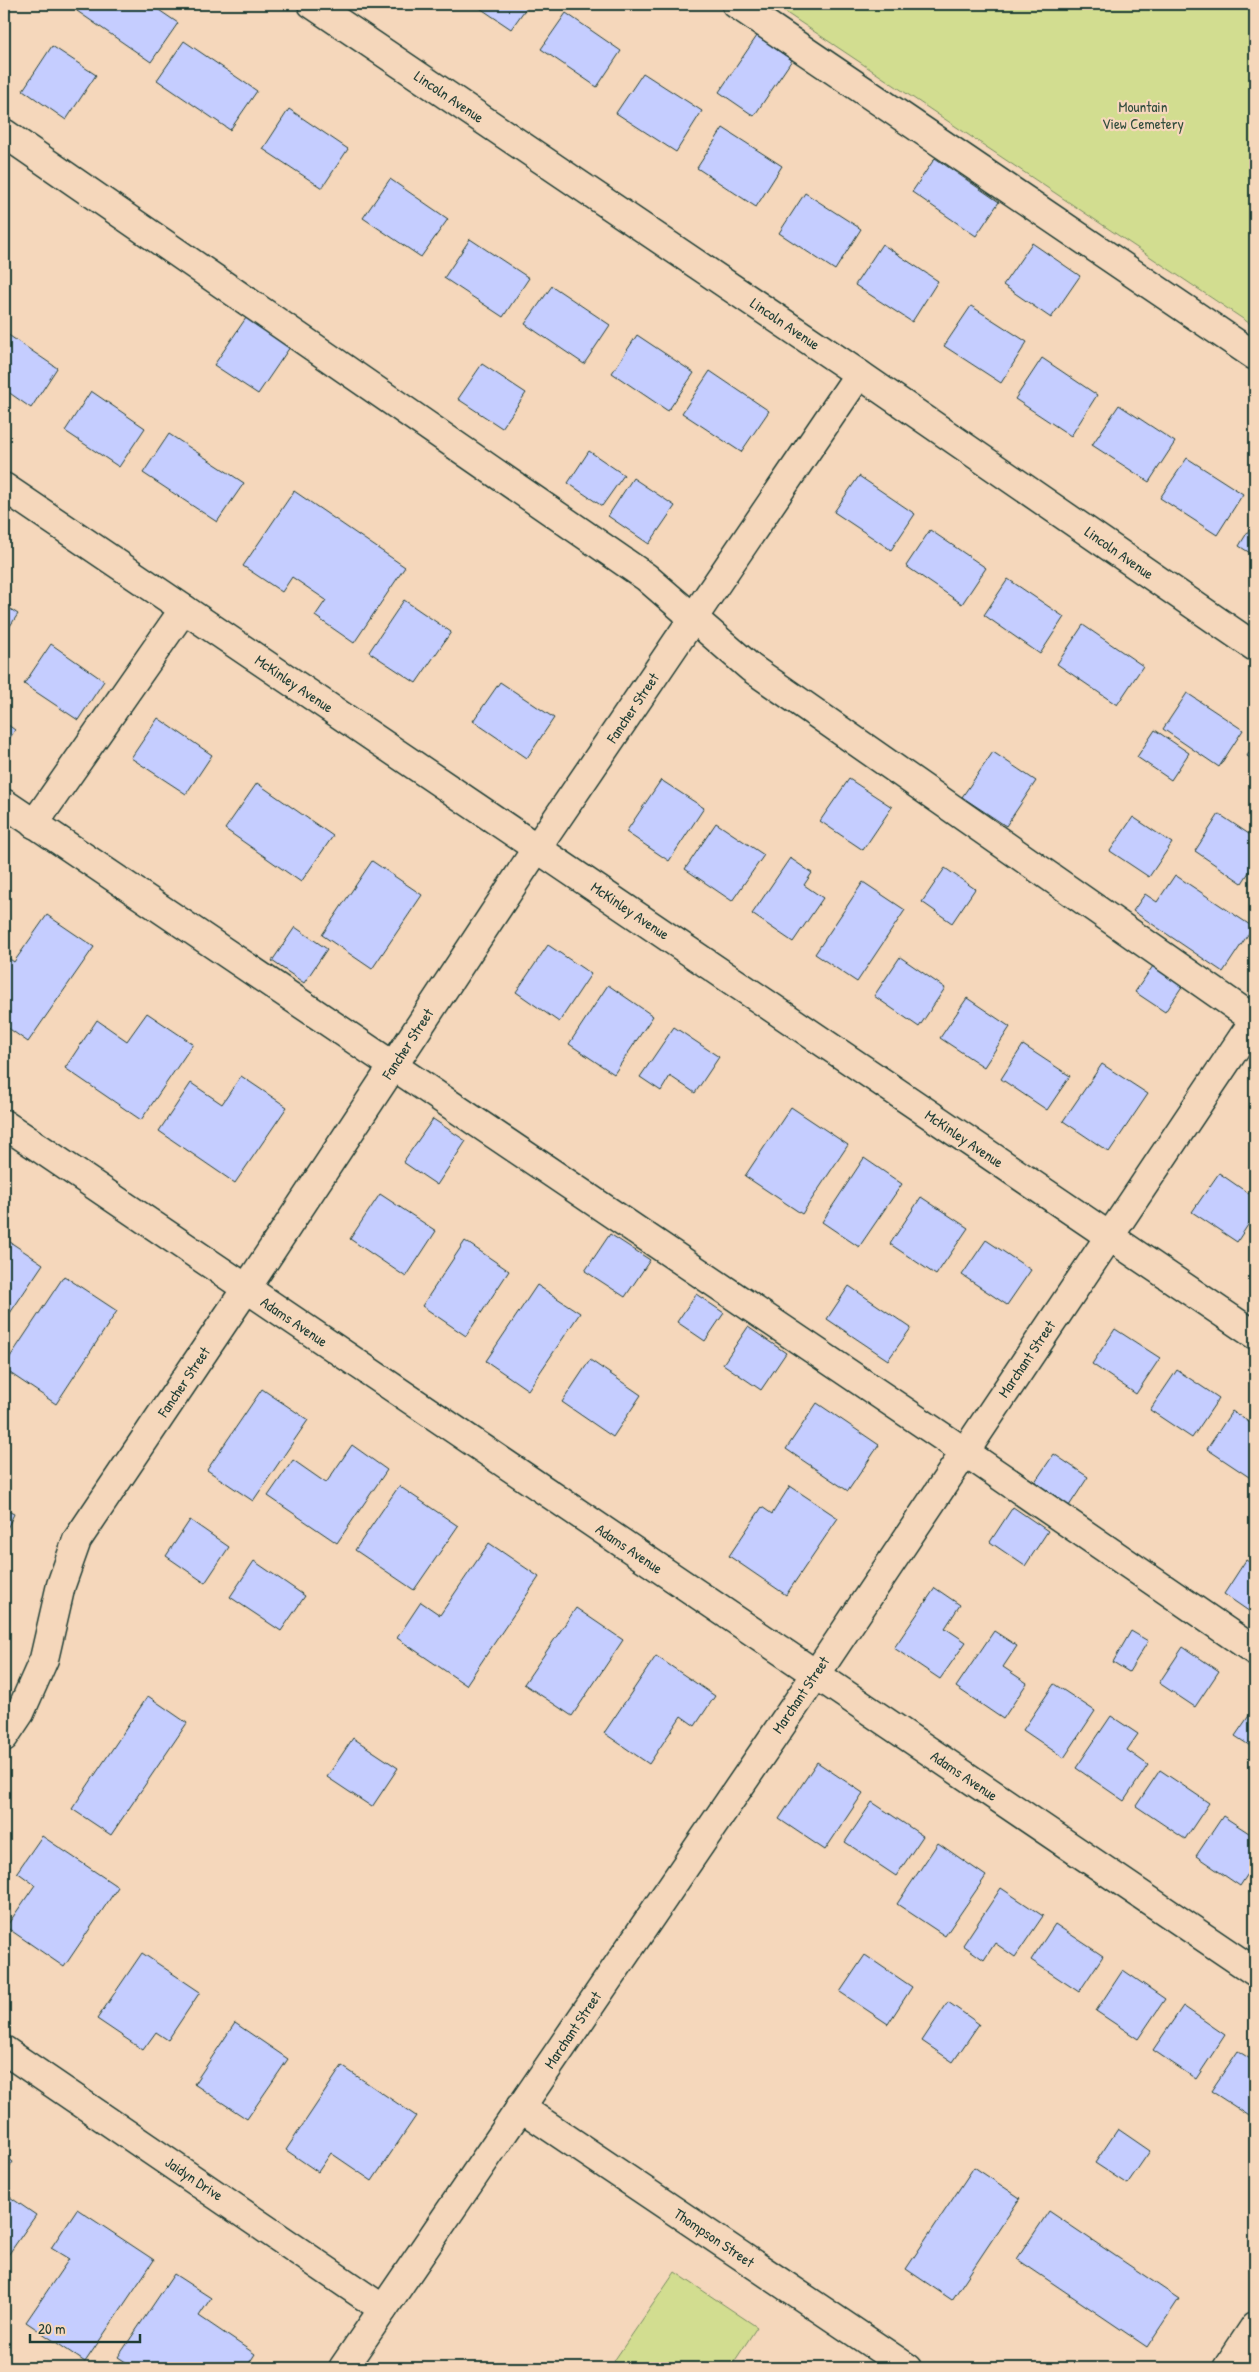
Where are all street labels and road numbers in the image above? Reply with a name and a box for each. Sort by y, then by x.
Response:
street label: Lincoln Avenue [410,66,488,128]
street label: Lincoln Avenue [746,293,824,355]
street label: Lincoln Avenue [1081,521,1158,584]
street label: McKinley Avenue [251,650,338,718]
street label: Fancher Street [601,668,664,748]
street label: McKinley Avenue [587,877,674,945]
street label: Fancher Street [376,1004,439,1084]
street label: McKinley Avenue [921,1105,1008,1173]
street label: Adams Avenue [257,1291,332,1352]
street label: Marchant Street [993,1315,1061,1401]
street label: Fancher Street [152,1342,215,1422]
street label: Adams Avenue [592,1518,667,1579]
street label: Marchant Street [767,1651,835,1737]
street label: Adams Avenue [927,1745,1002,1806]
street label: Marchant Street [539,1986,607,2072]
street label: Jaidyn Drive [161,2152,227,2206]
street label: Thompson Street [670,2203,759,2273]

